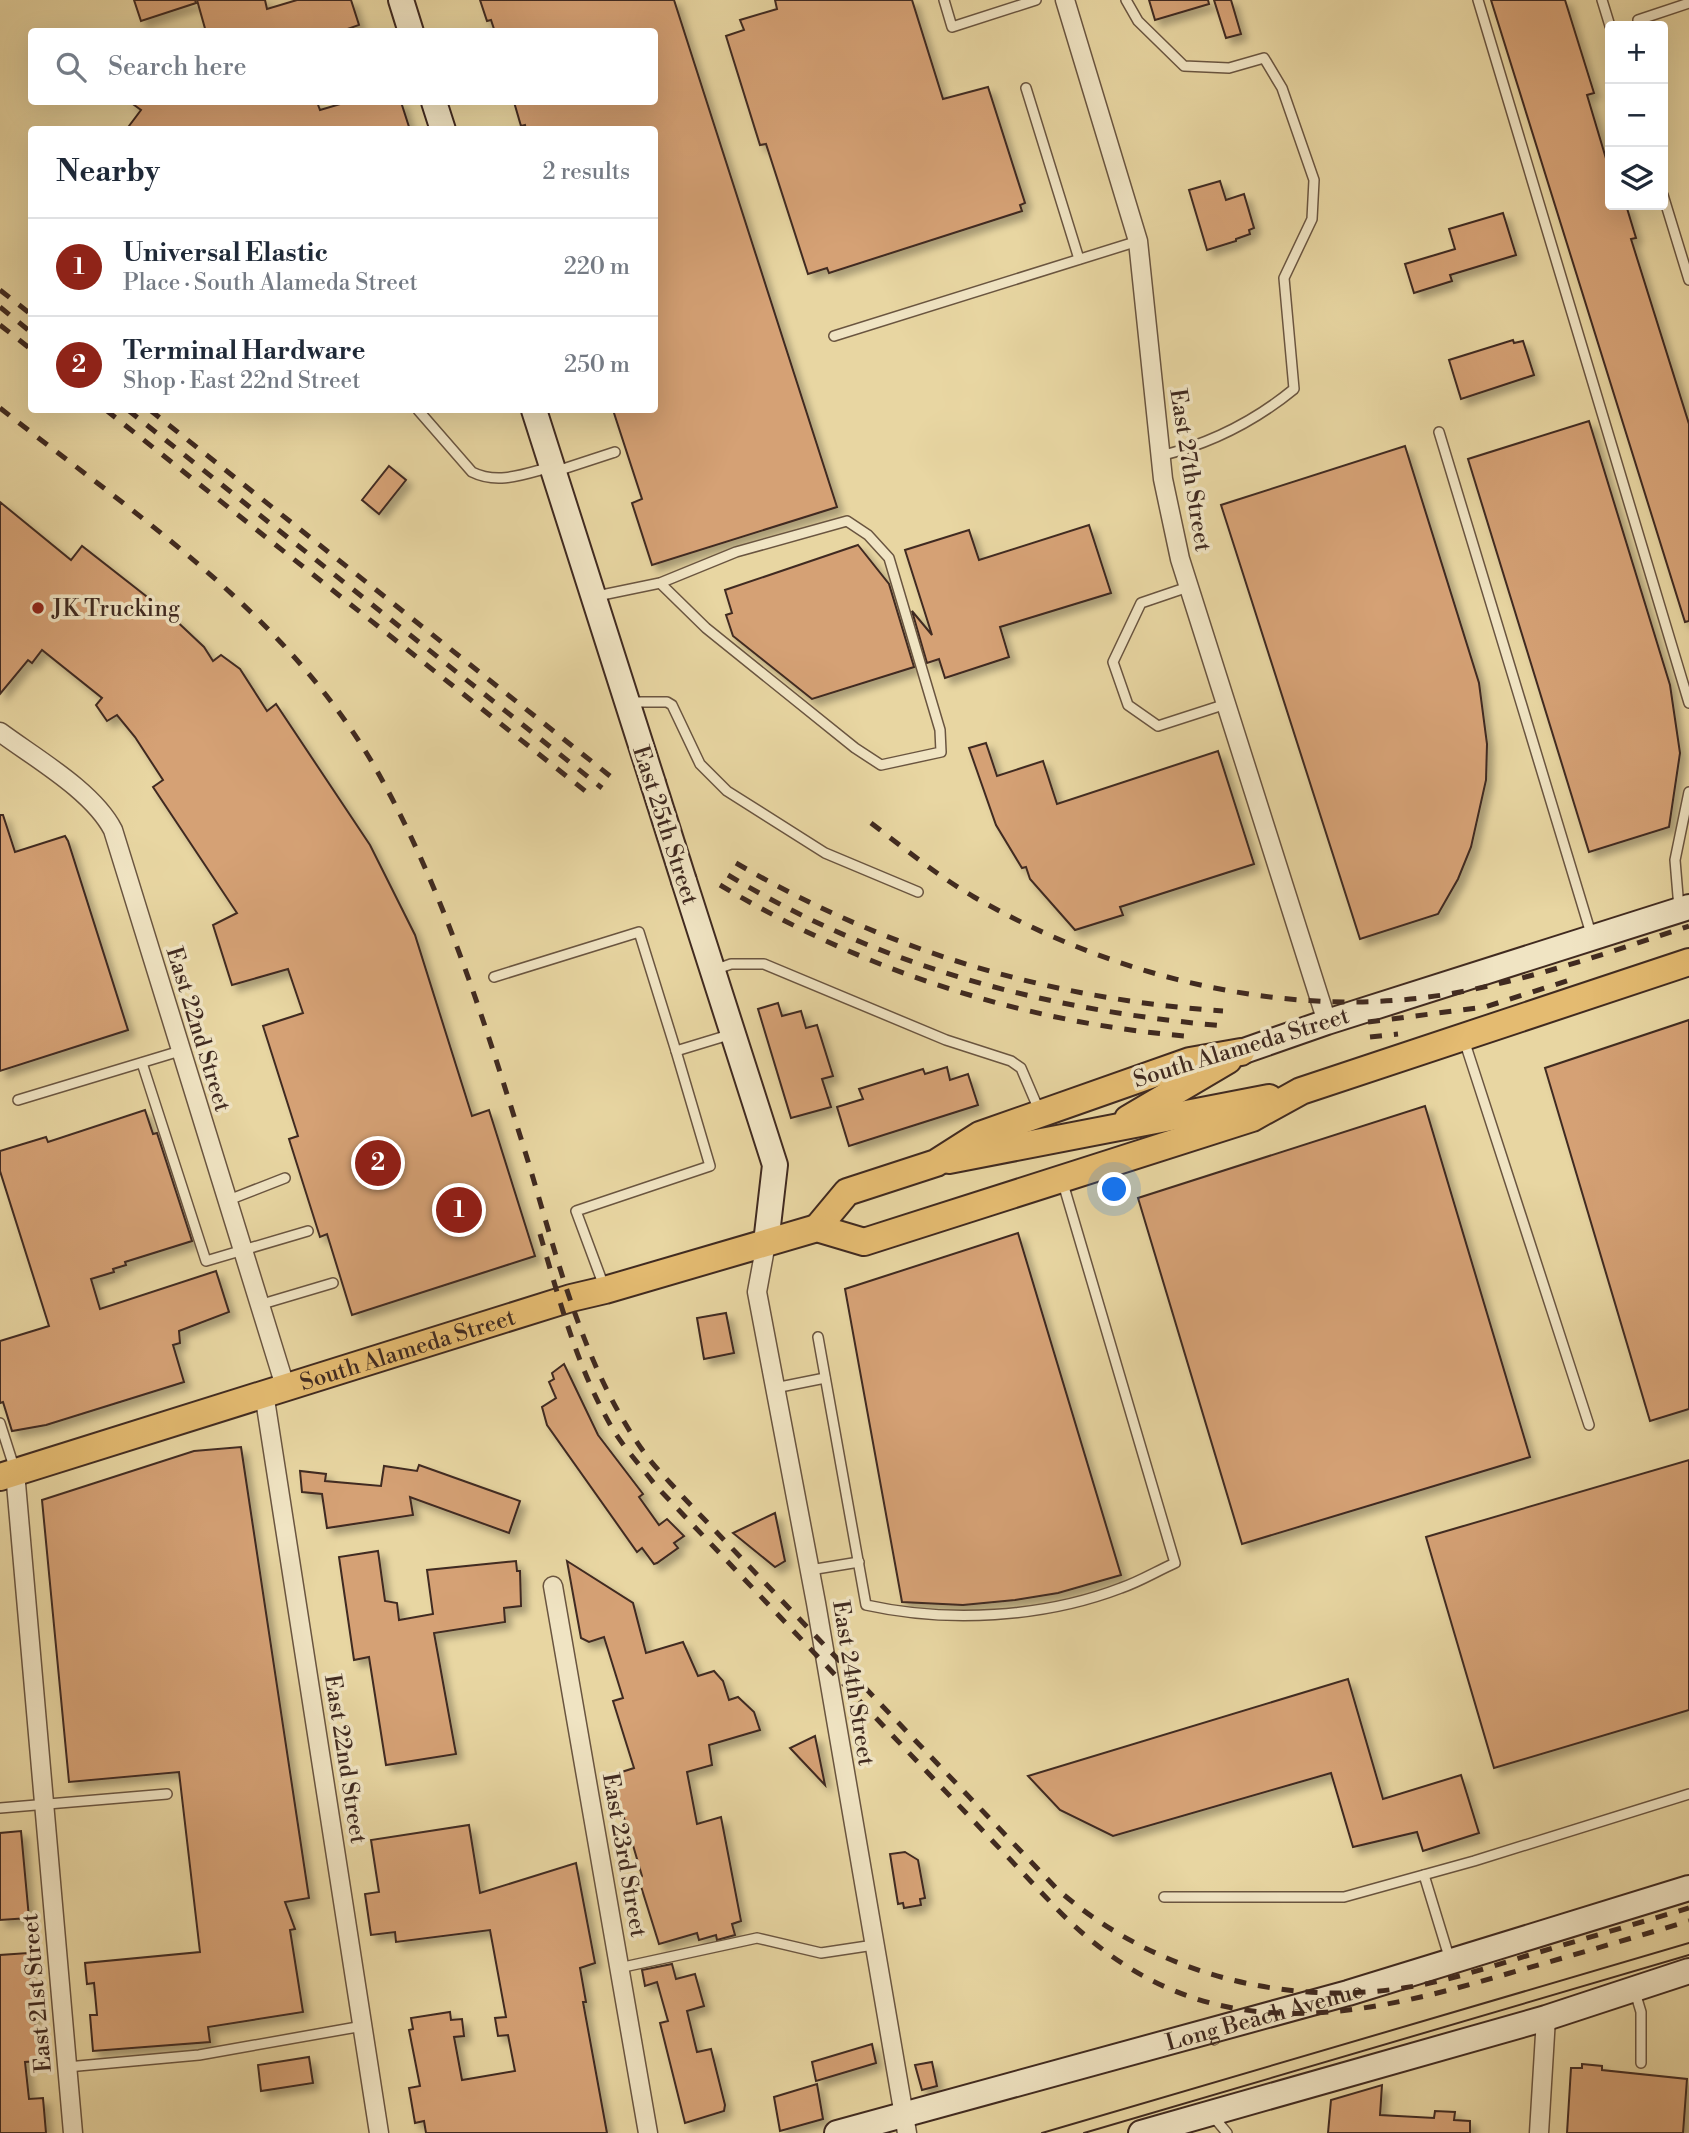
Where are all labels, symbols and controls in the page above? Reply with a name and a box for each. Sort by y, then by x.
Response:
map controls [1605,21,1668,210]
button: + [1605,21,1668,84]
search box [28,28,658,105]
icon: search [52,48,90,86]
text: Search here [108,51,247,83]
button: − [1605,84,1668,147]
button: layers [1605,147,1668,210]
text: Nearby [56,153,160,191]
text: 2 results [543,158,630,186]
text: Universal Elastic [123,237,328,269]
text: 1 [73,253,85,281]
text: 220 m [564,253,630,281]
text: Place · South Alameda Street [123,269,418,297]
text: Terminal Hardware [123,335,365,367]
text: 2 [72,351,86,379]
text: 250 m [564,351,630,379]
text: Shop · East 22nd Street [123,367,360,395]
street label: East 27th Street [1163,387,1217,554]
place label: JK Trucking [51,595,180,623]
marker: JK Trucking [30,600,46,616]
street label: East 25th Street [626,742,704,908]
street label: East 22nd Street [160,943,236,1115]
street label: South Alameda Street [1130,1002,1352,1094]
pin: 2 [355,1137,401,1189]
your location [1097,1172,1131,1206]
pin: 1 [436,1184,482,1236]
street label: South Alameda Street [297,1303,519,1397]
street label: East 24th Street [826,1599,880,1768]
street label: East 22nd Street [318,1673,372,1846]
street label: East 23rd Street [596,1771,652,1940]
street label: East 21st Street [16,1912,58,2074]
street label: Long Beach Avenue [1163,1976,1367,2057]

